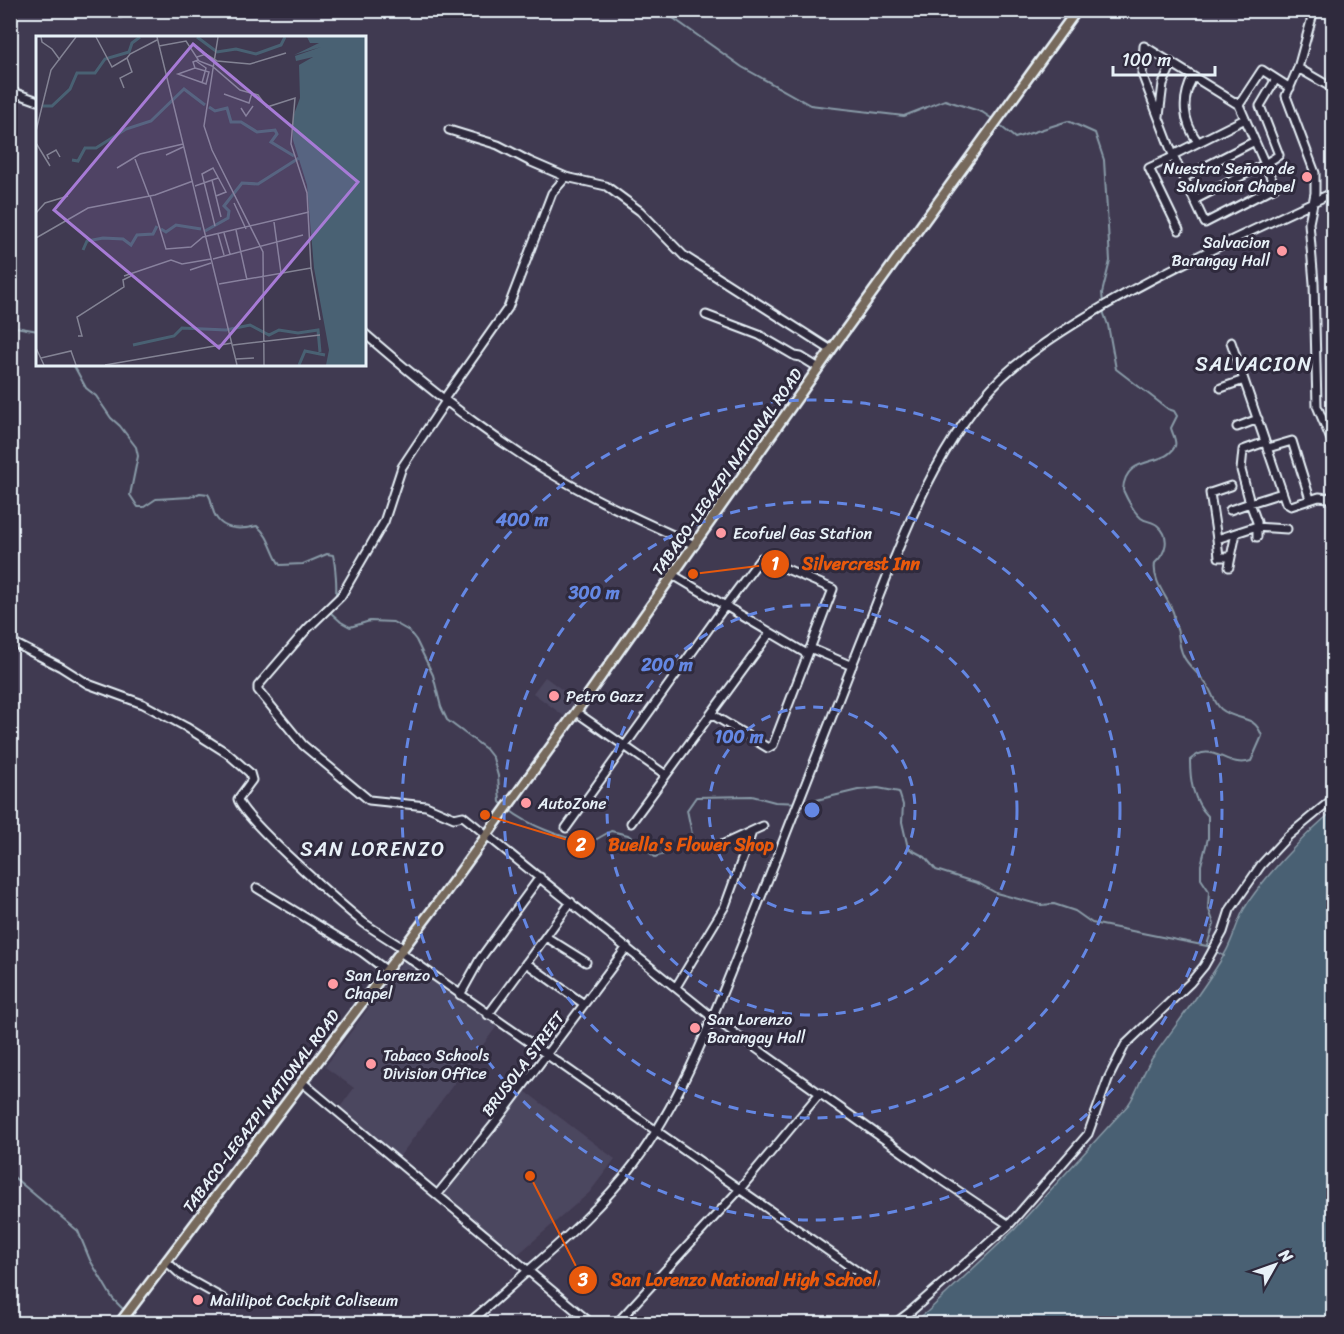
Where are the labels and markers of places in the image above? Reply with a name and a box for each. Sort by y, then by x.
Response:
place label: Nuestra Señora de Salvacion Chapel [1164,154,1295,201]
marker: Nuestra Señora de Salvacion Chapel [1300,170,1314,184]
place label: Salvacion Barangay Hall [1172,228,1270,275]
marker: Salvacion Barangay Hall [1275,244,1289,258]
place label: Ecofuel Gas Station [733,519,873,548]
marker: Ecofuel Gas Station [714,526,728,540]
callout: Silvercrest Inn [760,546,932,582]
place label: Petro Gazz [566,682,643,711]
marker: Petro Gazz [547,689,561,703]
place label: AutoZone [537,789,606,818]
marker: AutoZone [519,796,533,810]
centre of rings [802,800,822,820]
callout: Buella's Flower Shop [566,826,786,862]
place label: San Lorenzo Chapel [345,961,430,1008]
marker: San Lorenzo Chapel [326,977,340,991]
place label: San Lorenzo Barangay Hall [707,1005,806,1052]
marker: San Lorenzo Barangay Hall [688,1021,702,1035]
place label: Tabaco Schools Division Office [383,1041,490,1088]
marker: Tabaco Schools Division Office [364,1057,378,1071]
callout: San Lorenzo National High School [568,1262,889,1298]
place label: Malilipot Cockpit Coliseum [210,1286,398,1315]
marker: Malilipot Cockpit Coliseum [191,1293,205,1307]

